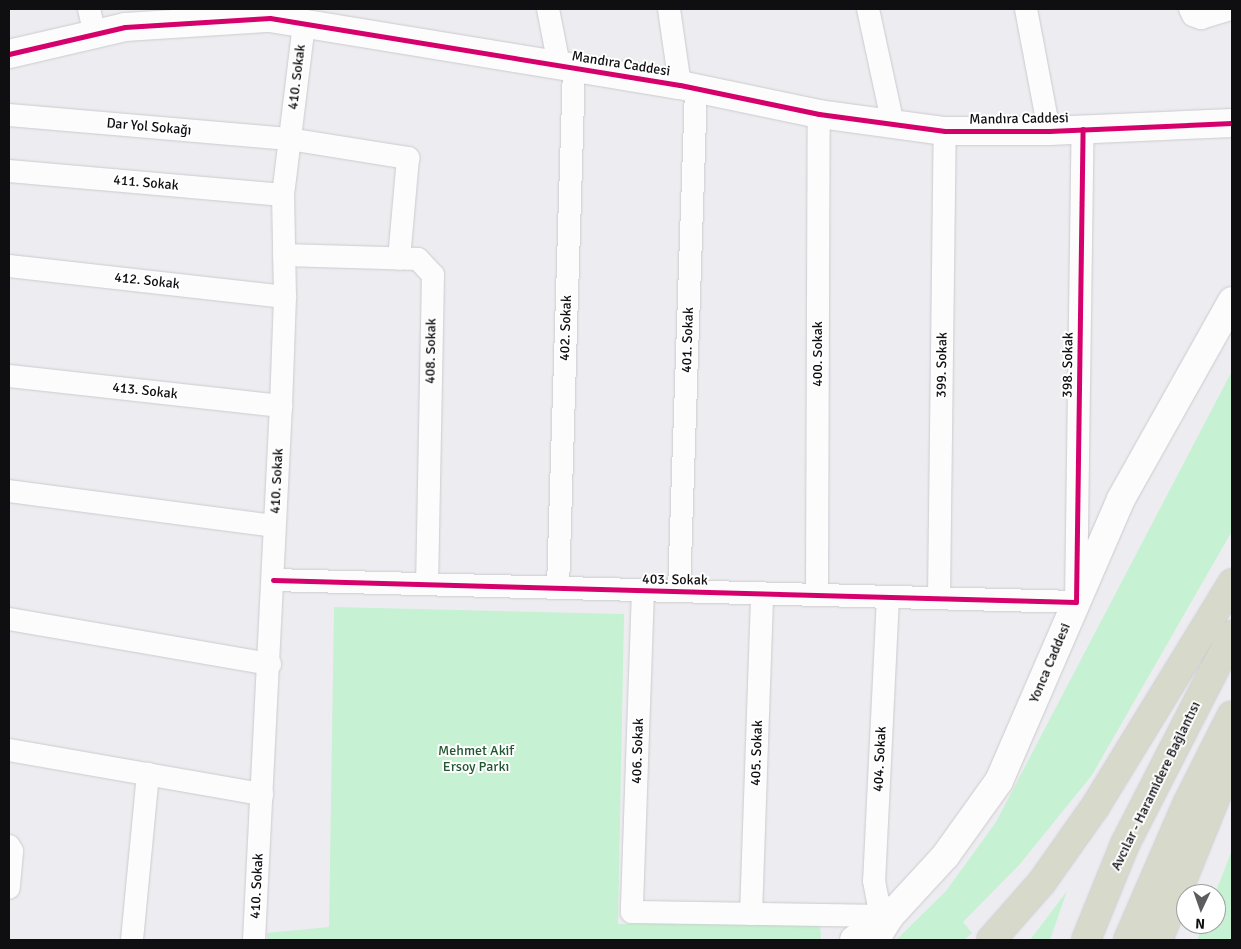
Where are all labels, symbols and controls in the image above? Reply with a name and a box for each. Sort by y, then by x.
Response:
street label: 410. Sokak [285,43,309,111]
street label: Mandıra Caddesi [570,48,672,80]
street label: Mandıra Caddesi [969,110,1069,128]
street label: Dar Yol Sokağı [106,115,192,139]
street label: 411. Sokak [113,172,179,194]
street label: 412. Sokak [113,269,181,293]
street label: 402. Sokak [556,295,576,361]
street label: 401. Sokak [678,307,698,373]
street label: 408. Sokak [422,318,440,384]
street label: 400. Sokak [810,321,826,387]
street label: 399. Sokak [933,332,951,398]
street label: 398. Sokak [1059,332,1077,398]
street label: 413. Sokak [111,379,179,403]
street label: 410. Sokak [267,448,287,514]
street label: 403. Sokak [642,571,708,589]
street label: Yonca Caddesi [1026,621,1074,705]
street label: Avcılar - Haramidere Bağlantısı [1108,699,1204,873]
street label: 406. Sokak [628,718,648,784]
street label: 405. Sokak [747,720,767,786]
street label: 404. Sokak [870,726,890,792]
park label: Mehmet Akif Ersoy Parkı [438,743,514,776]
street label: 410. Sokak [247,853,267,919]
north arrow [1176,884,1226,934]
text: N [1195,915,1206,932]

